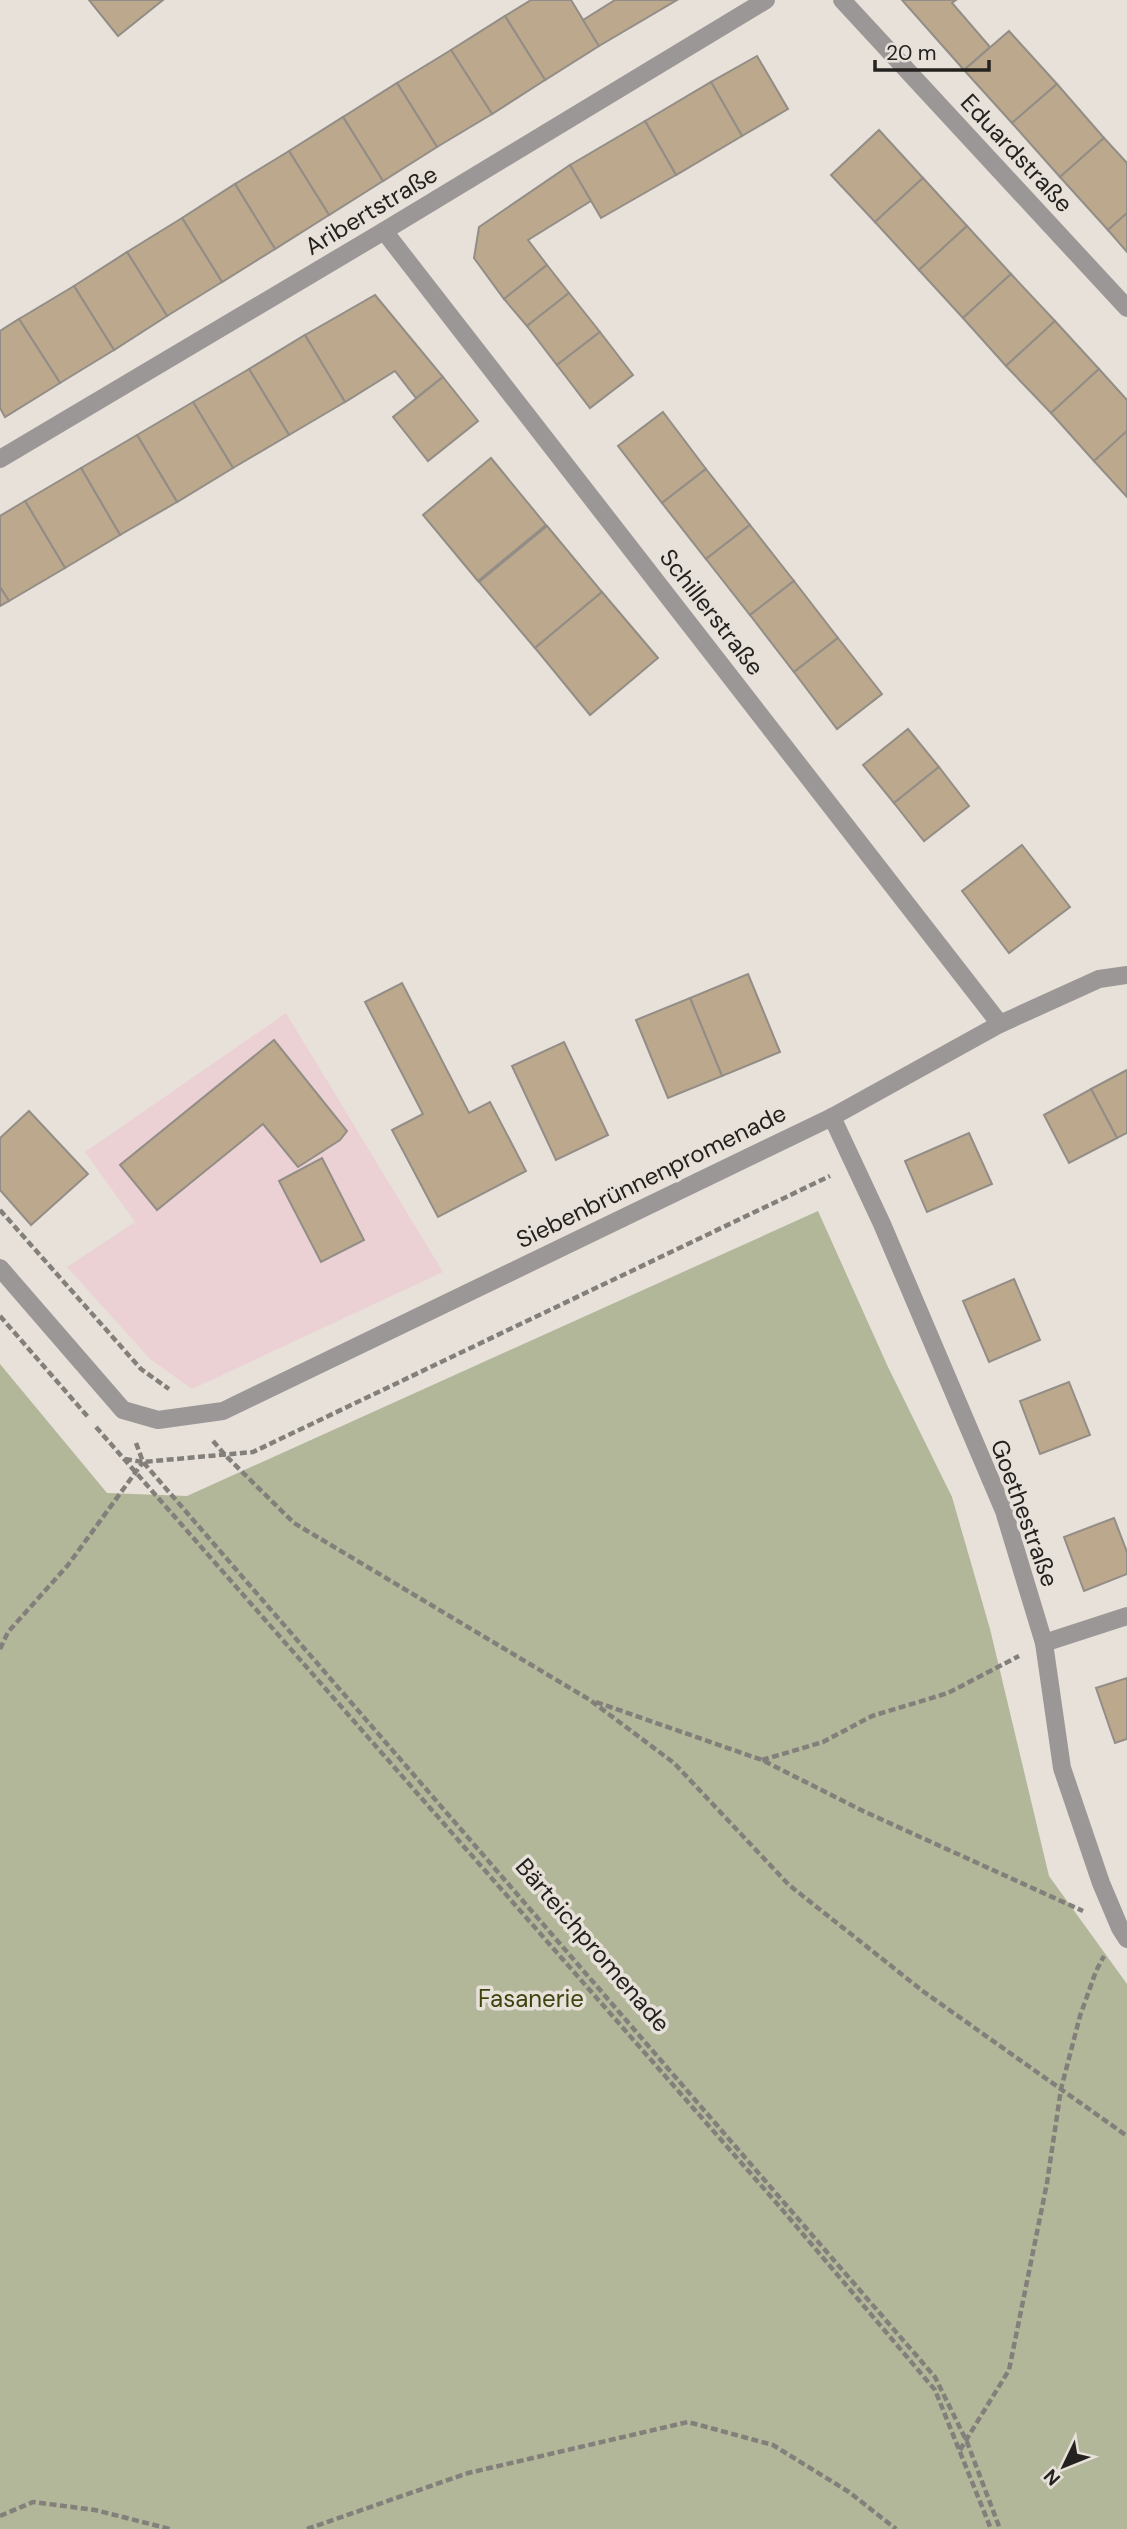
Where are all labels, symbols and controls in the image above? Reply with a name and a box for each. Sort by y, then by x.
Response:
scale bar [875,28,989,72]
text: 20 m [886,39,937,67]
street label: Eduardstraße [954,87,1080,219]
street label: Aribertstraße [299,158,443,262]
street label: Schillerstraße [653,542,771,682]
street label: Siebenbrünnenpromenade [511,1097,791,1255]
street label: Goethestraße [984,1435,1066,1591]
street label: Bärteichpromenade [509,1852,677,2038]
park label: Fasanerie [478,1983,584,2014]
north arrow [1029,2431,1099,2501]
text: N [1038,2464,1066,2491]

